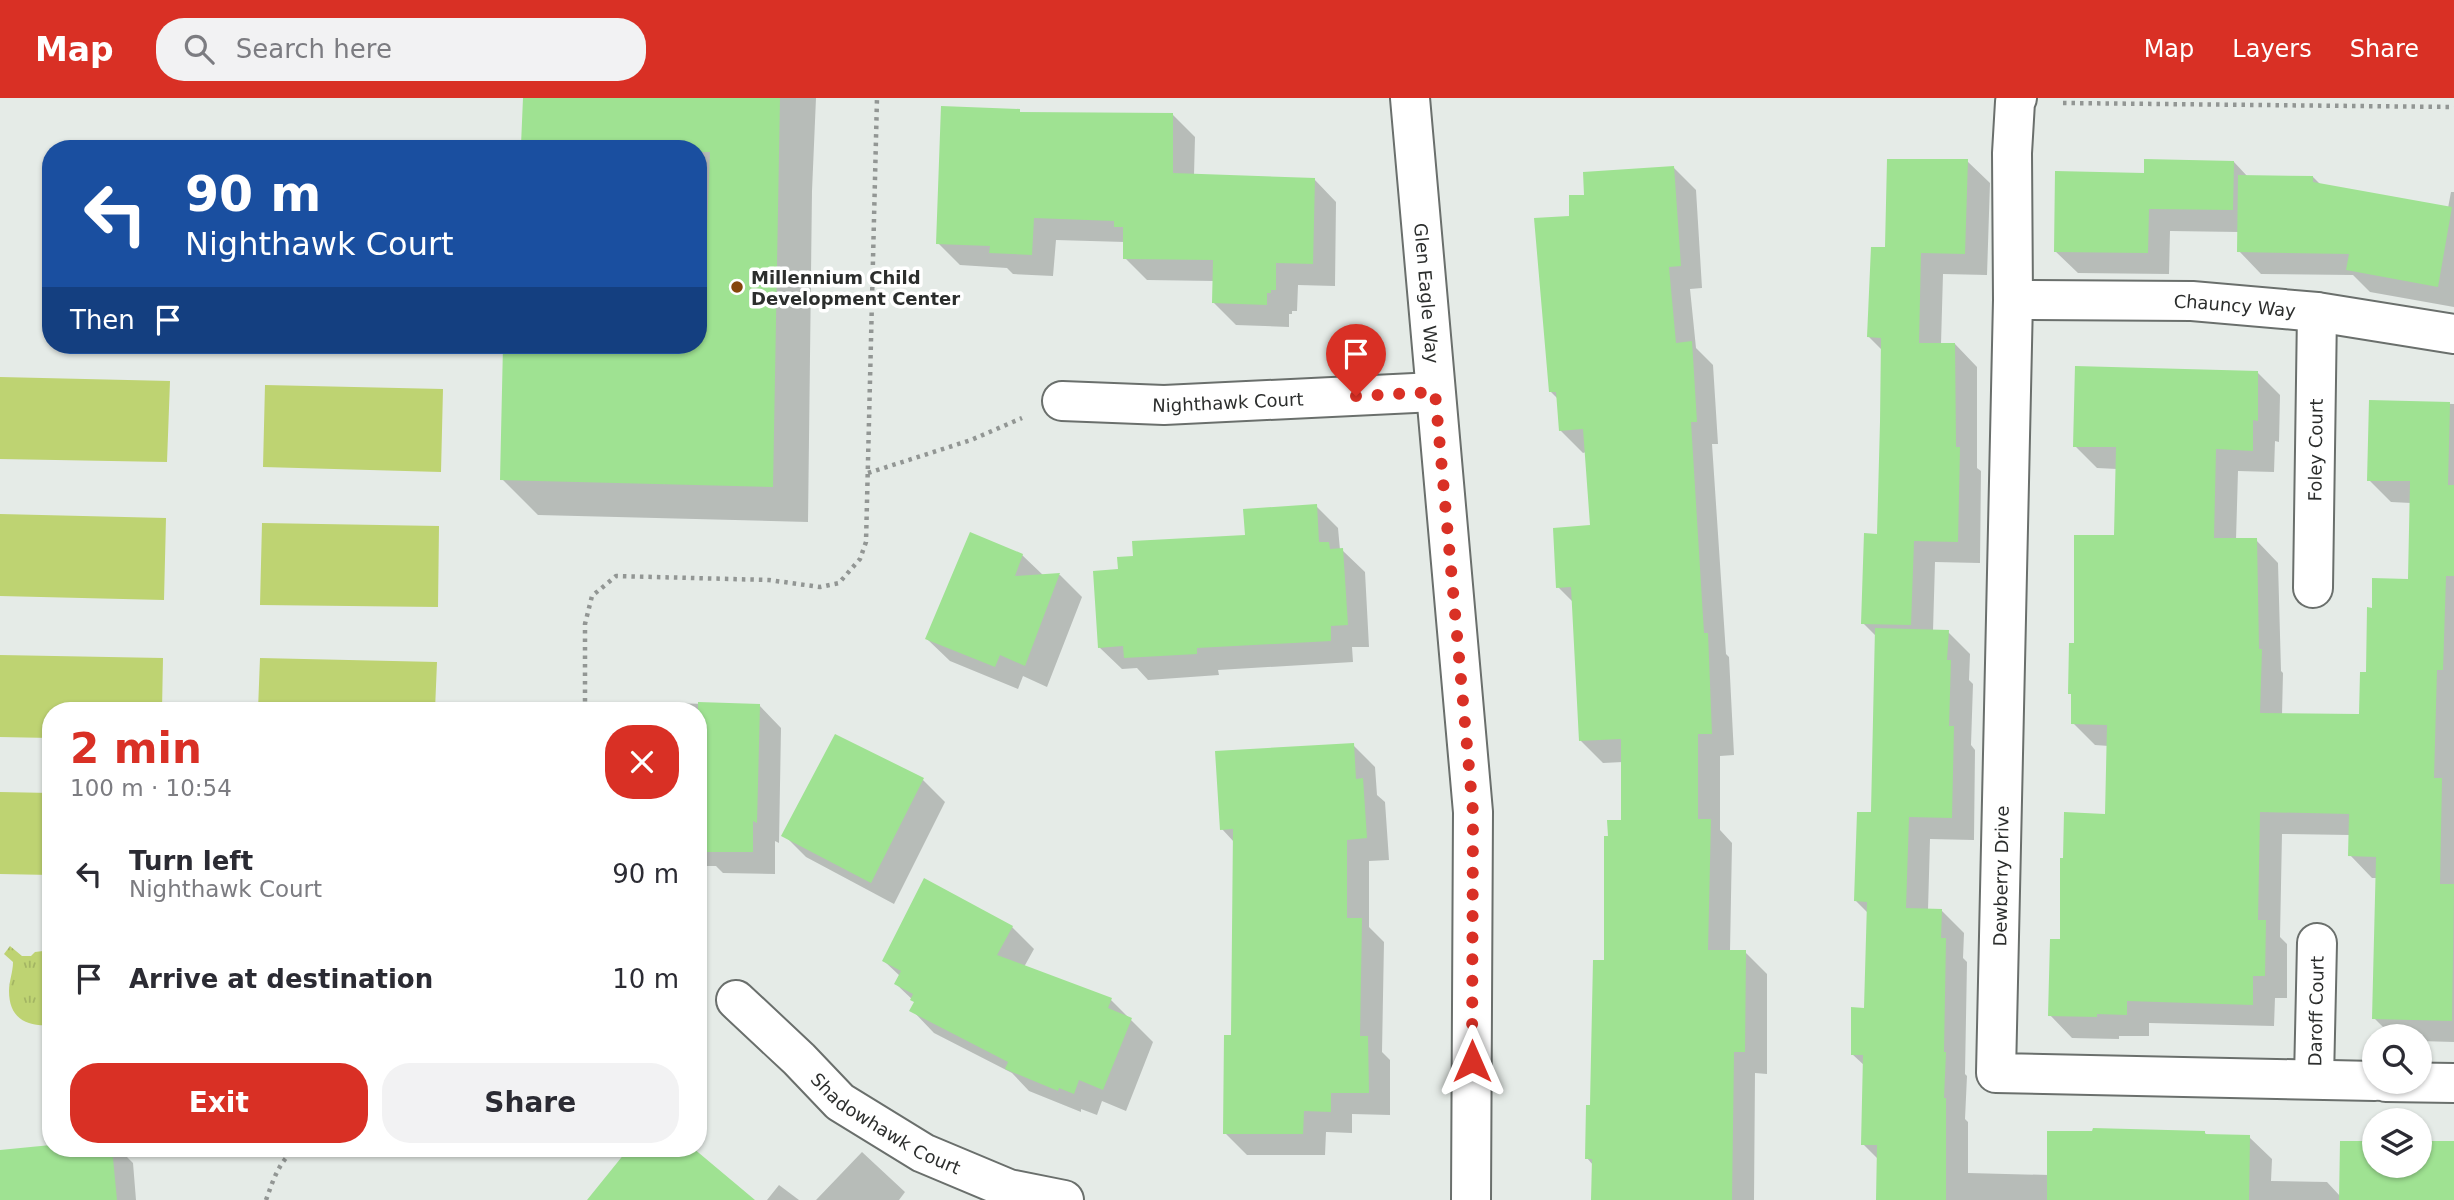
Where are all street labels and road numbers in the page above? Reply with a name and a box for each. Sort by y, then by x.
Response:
street label: Glen Eagle Way [1411,222,1444,365]
street label: Chauncy Way [2174,290,2297,321]
street label: Nighthawk Court [1152,388,1304,416]
street label: Foley Court [2304,399,2326,502]
street label: Dewberry Drive [1989,805,2013,947]
street label: Daroff Court [2304,956,2327,1067]
street label: Shadowhawk Court [807,1068,964,1178]

